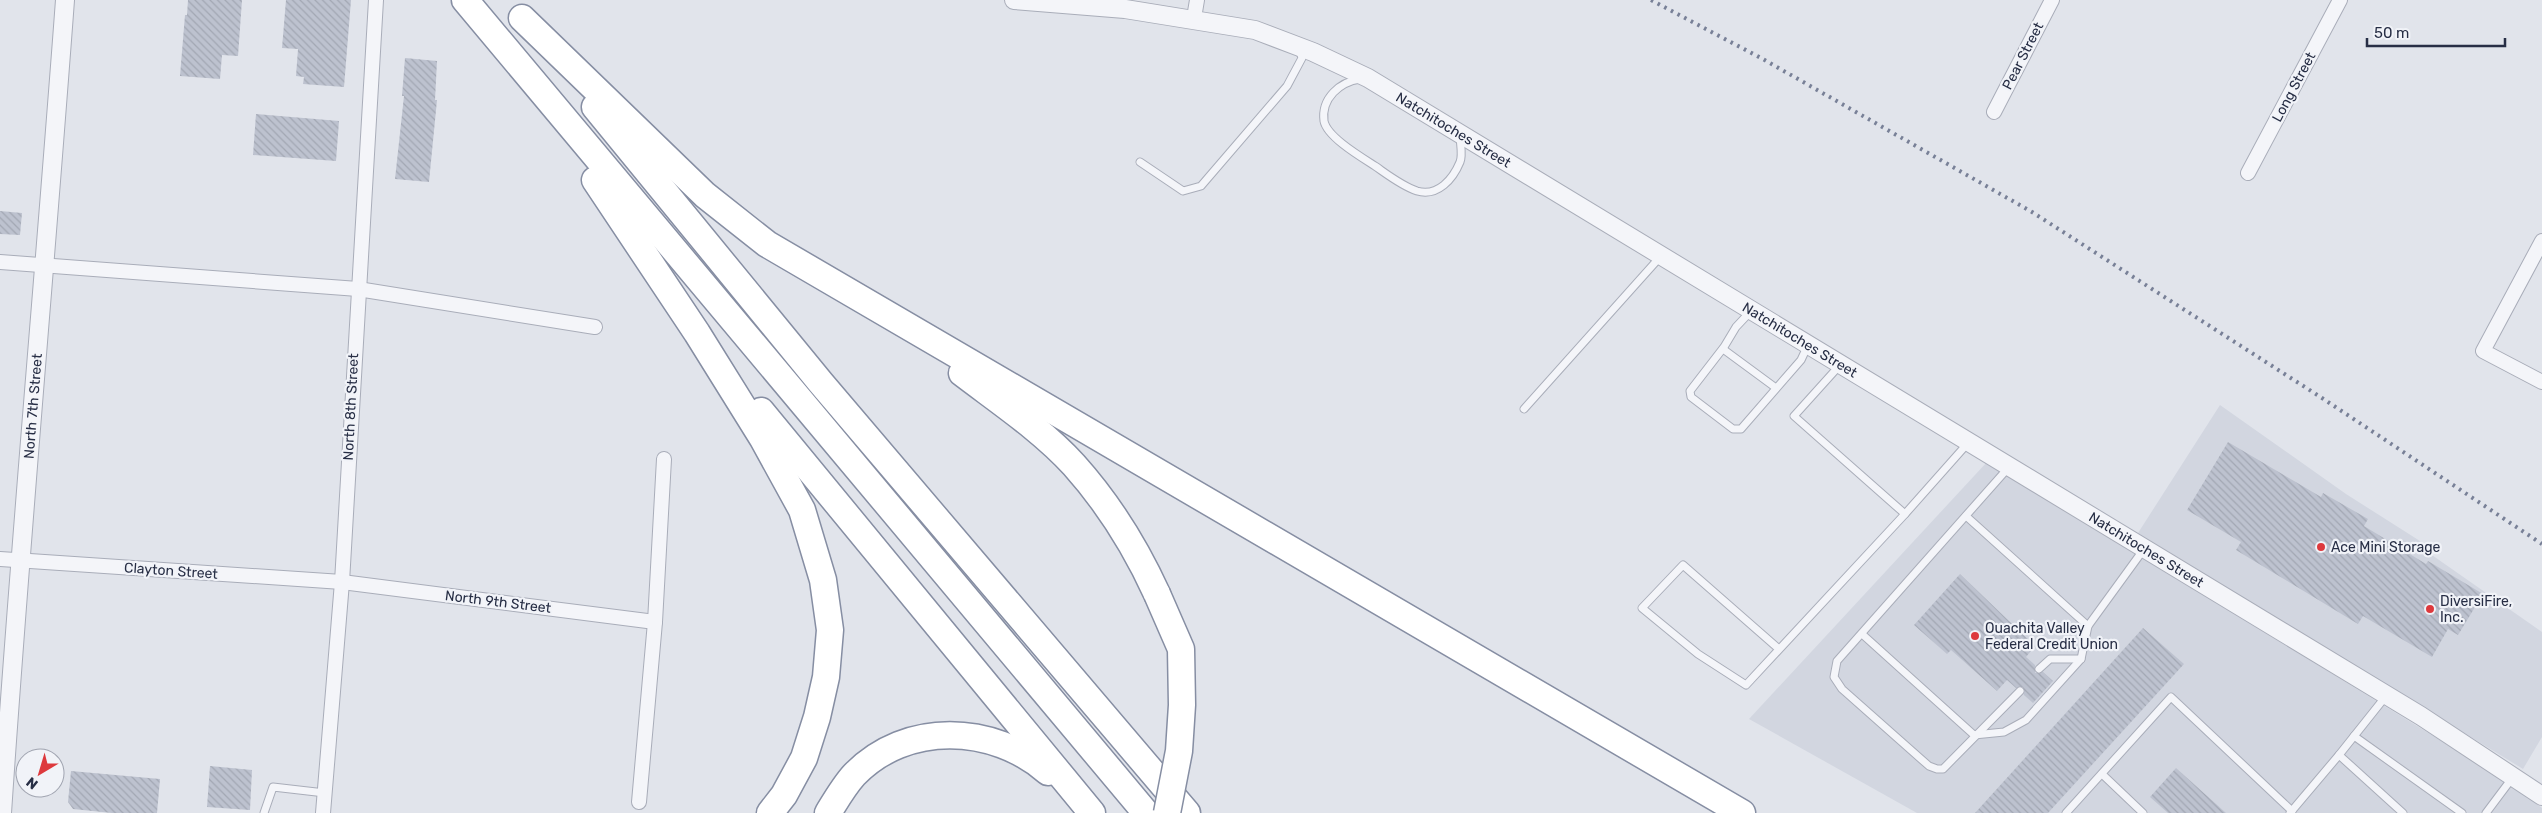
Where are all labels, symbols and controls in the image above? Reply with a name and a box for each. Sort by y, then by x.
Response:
scale bar [2367,15,2504,47]
street label: Pear Street [1999,19,2047,93]
text: 50 m [2374,24,2409,42]
street label: Long Street [2269,49,2320,125]
street label: Natchitoches Street [1393,89,1515,171]
street label: Natchitoches Street [1739,298,1861,381]
street label: North 7th Street [20,352,46,460]
street label: North 8th Street [340,352,362,461]
street label: Natchitoches Street [2086,508,2207,591]
place label: Ace Mini Storage [2331,539,2441,556]
marker: Ace Mini Storage [2315,541,2327,553]
street label: Clayton Street [124,559,219,583]
street label: North 9th Street [444,587,553,617]
place label: DiversiFire, Inc. [2440,593,2512,626]
marker: DiversiFire, Inc. [2424,603,2436,615]
place label: Ouachita Valley Federal Credit Union [1985,620,2118,653]
marker: Ouachita Valley Federal Credit Union [1969,630,1981,642]
north arrow [15,748,65,798]
text: N [23,773,42,793]

